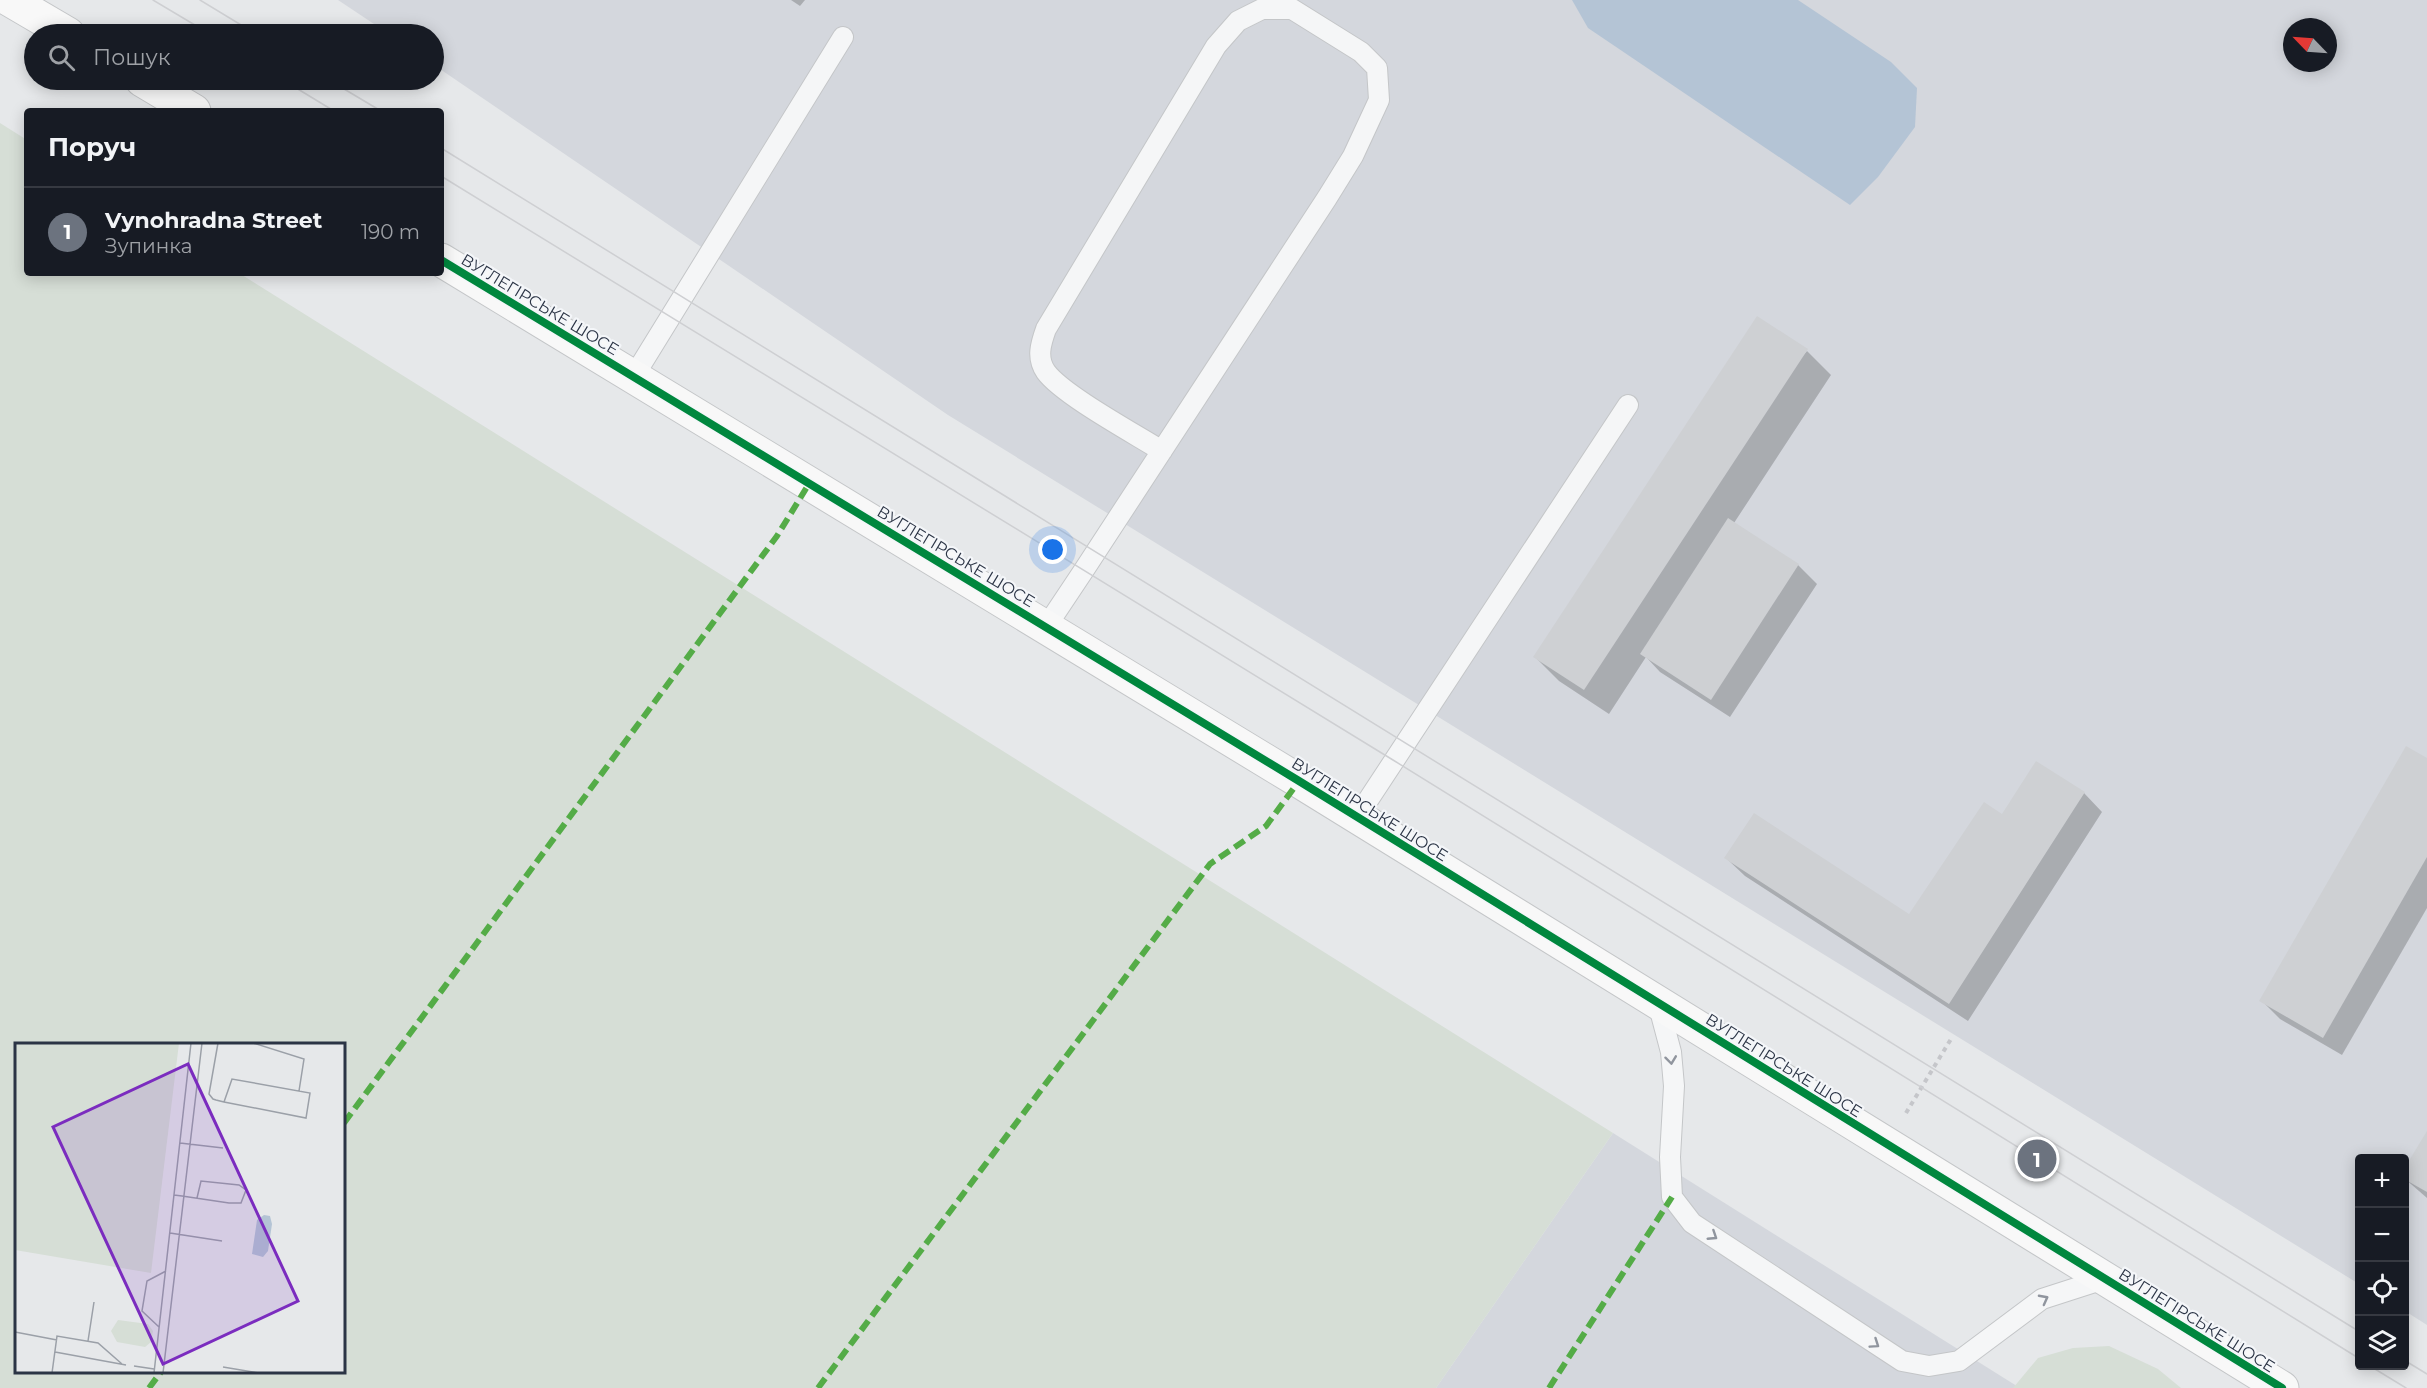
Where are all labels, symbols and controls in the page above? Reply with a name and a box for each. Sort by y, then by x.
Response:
north arrow [2283,18,2337,72]
search box [24,24,444,90]
icon: search [45,41,78,74]
text: Пошук [93,44,171,71]
text: Поруч [48,131,136,163]
text: Vynohradna Street [105,207,322,234]
text: 1 [64,220,71,244]
text: 190 m [361,220,420,244]
text: Зупинка [105,234,192,258]
street label: ВУГЛЕГІРСЬКЕ ШОСЕ [458,250,622,359]
street label: ВУГЛЕГІРСЬКЕ ШОСЕ [874,502,1038,611]
your location [1038,535,1067,564]
street label: ВУГЛЕГІРСЬКЕ ШОСЕ [1288,754,1451,865]
street label: ВУГЛЕГІРСЬКЕ ШОСЕ [1702,1010,1865,1121]
inset map [15,1043,345,1373]
one-way arrow [1664,1055,1677,1065]
pin: 1 [2018,1136,2056,1182]
map controls [2355,1154,2409,1370]
button: + [2355,1154,2409,1208]
button: − [2355,1208,2409,1262]
one-way arrow [1706,1229,1717,1240]
button: locate [2355,1262,2409,1316]
street label: ВУГЛЕГІРСЬКЕ ШОСЕ [2115,1265,2278,1376]
one-way arrow [2038,1295,2049,1307]
button: layers [2355,1316,2409,1370]
one-way arrow [1869,1337,1880,1348]

